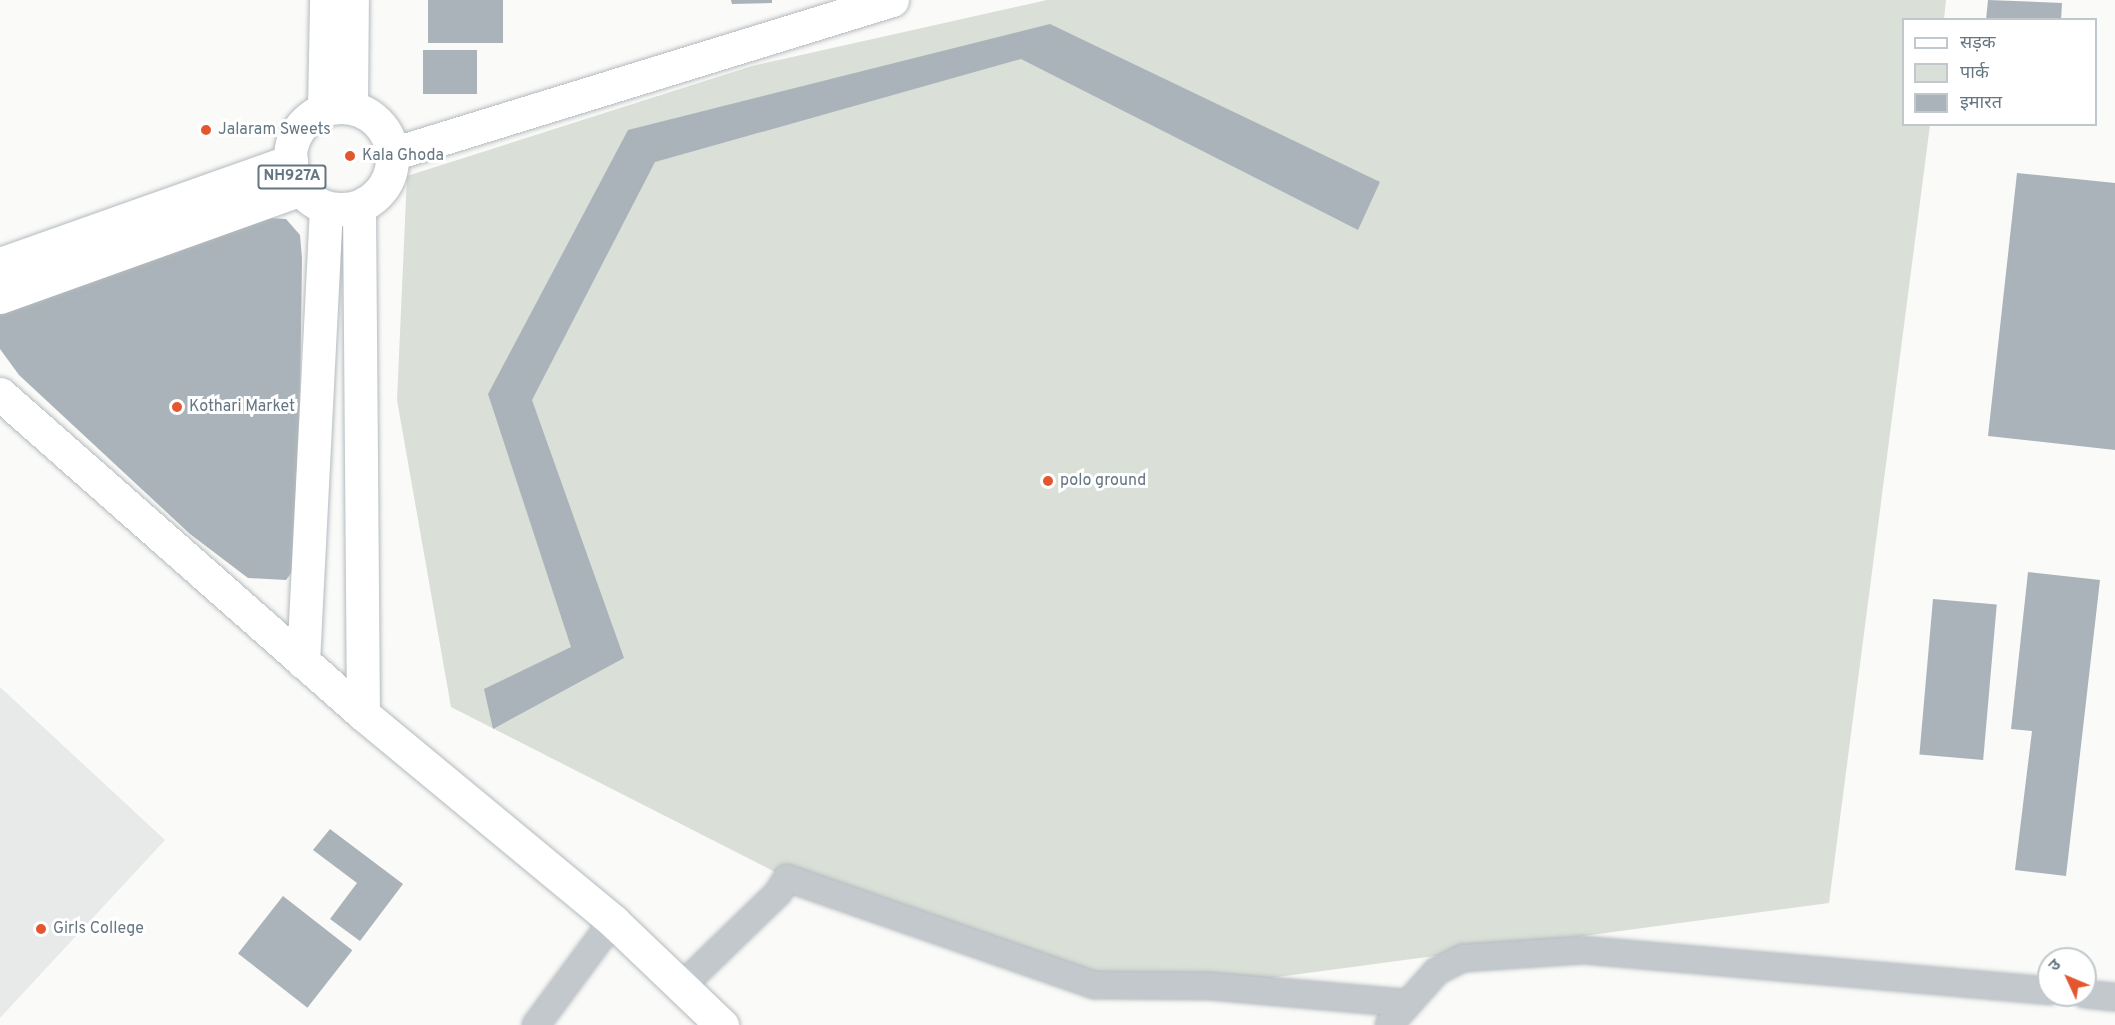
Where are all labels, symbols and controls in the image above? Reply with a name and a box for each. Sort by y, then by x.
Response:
legend [1902,18,2097,126]
text: सड़क [1960,32,1996,55]
text: पार्क [1960,62,1989,85]
text: इमारत [1960,92,2002,115]
place label: Jalaram Sweets [218,120,331,140]
marker: Jalaram Sweets [199,123,213,137]
place label: Kala Ghoda [362,146,444,166]
marker: Kala Ghoda [343,149,357,163]
road number: NH927A [256,165,328,189]
place label: Kothari Market [189,397,295,417]
marker: Kothari Market [170,400,184,414]
place label: polo ground [1060,471,1146,491]
marker: polo ground [1041,474,1055,488]
place label: Girls College [53,919,144,939]
marker: Girls College [34,922,48,936]
north arrow [2037,947,2097,1007]
text: उ [2045,956,2066,976]

